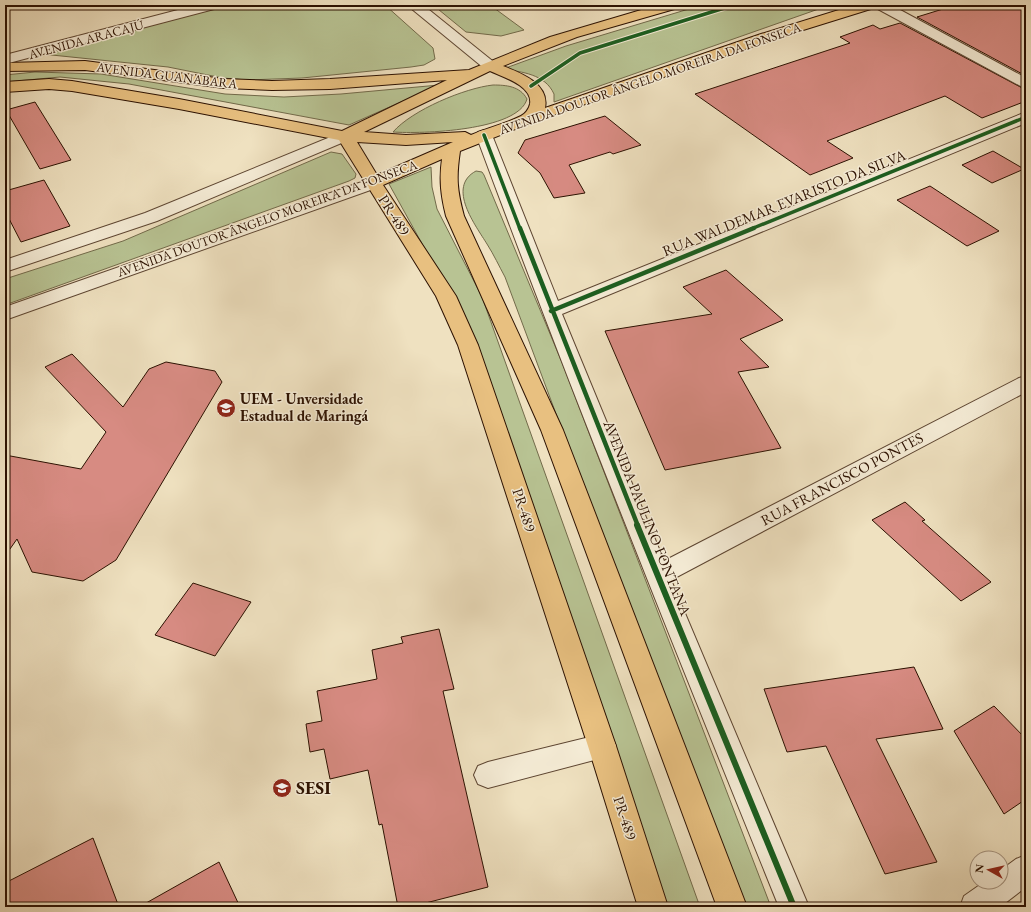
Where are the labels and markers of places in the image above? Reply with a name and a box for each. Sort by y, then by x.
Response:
place label: UEM - Unversidade Estadual de Maringá [240,389,369,425]
school or university icon: UEM - Unversidade Estadual de Maringá [215,397,237,419]
place label: SESI [296,776,331,799]
school or university icon: SESI [271,777,293,799]

